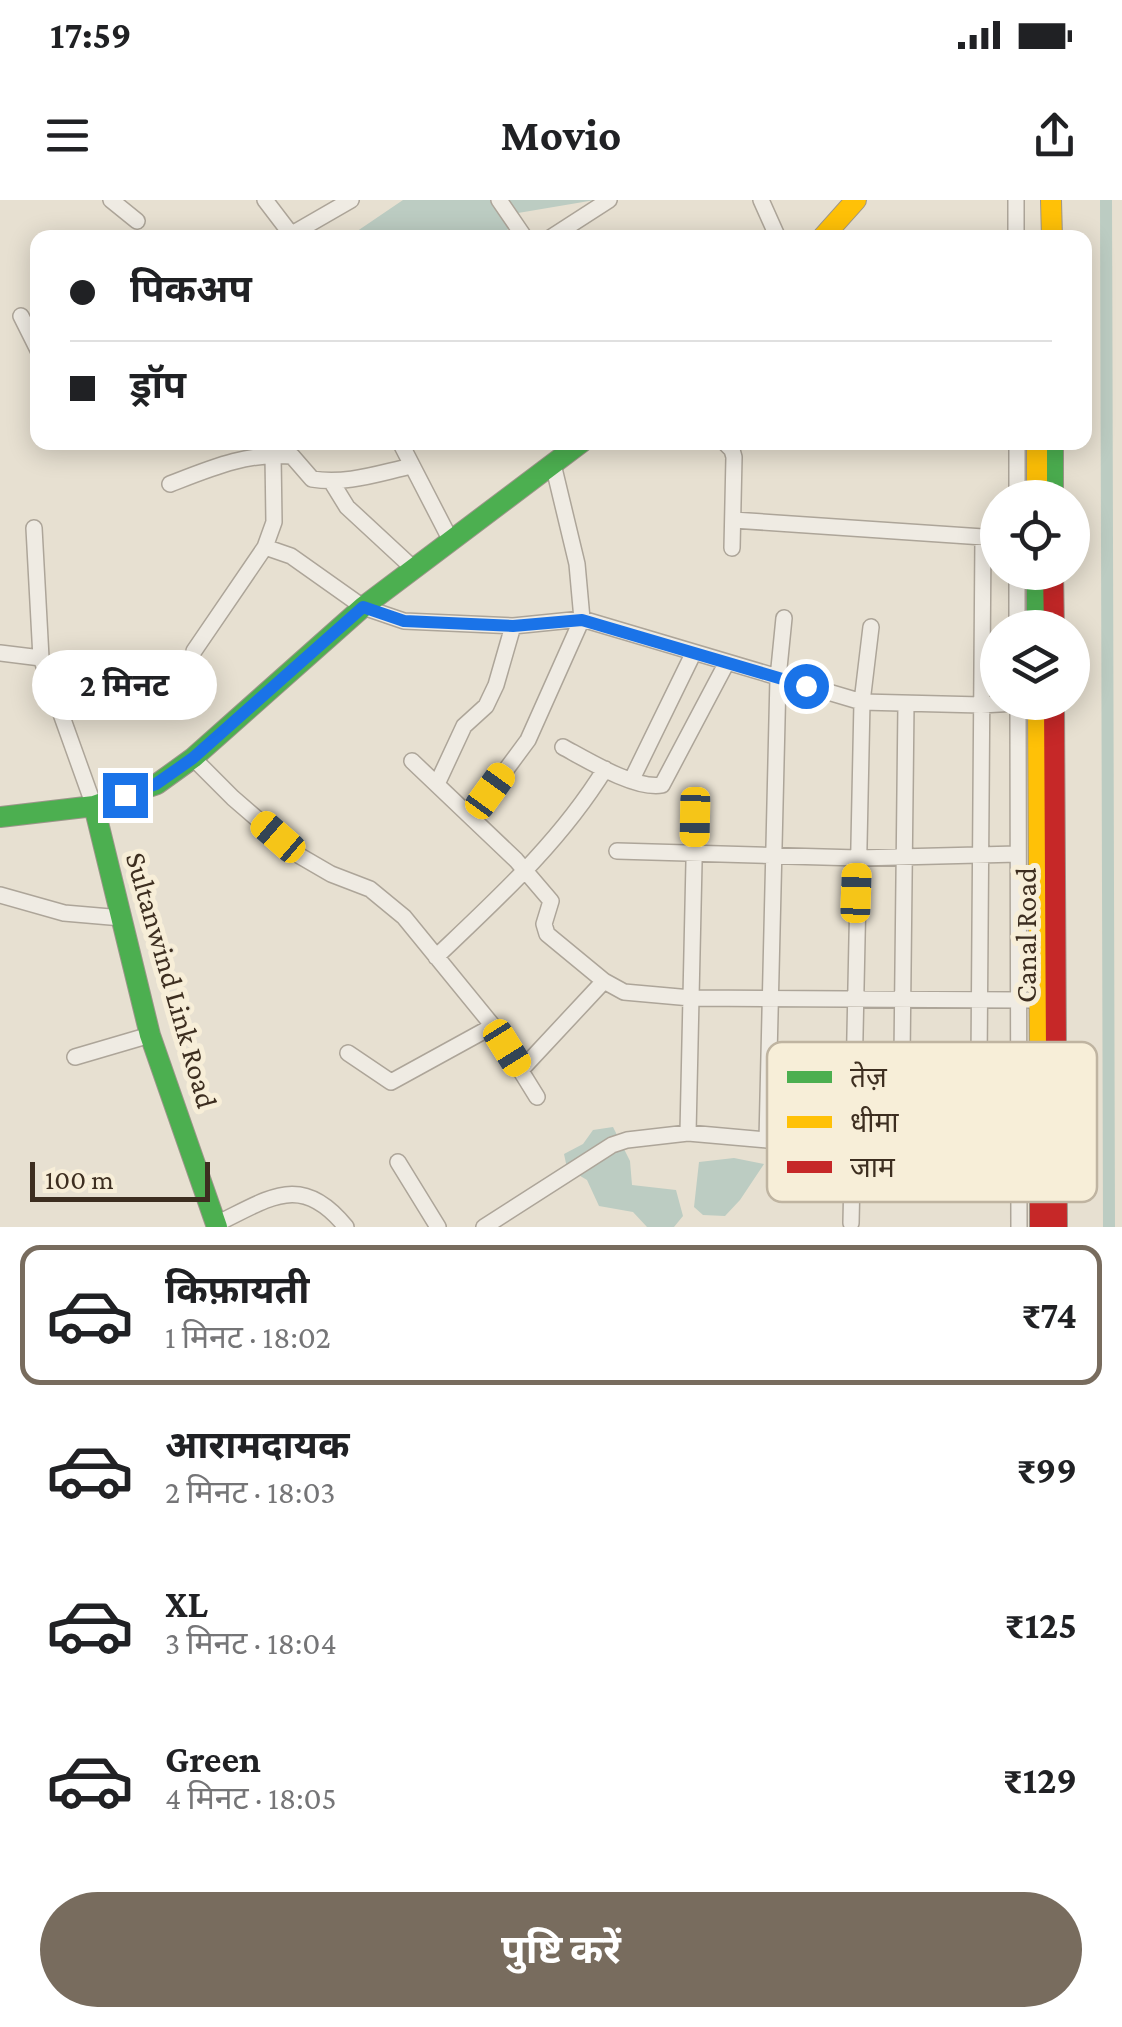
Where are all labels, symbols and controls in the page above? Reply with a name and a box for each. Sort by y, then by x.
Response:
text: 17:59 [50,14,131,56]
icon: menu [40,108,95,163]
icon: share [1027,108,1082,163]
text: Movio [501,110,621,160]
text: पिकअप [130,268,252,310]
text: ड्रॉप [130,364,186,406]
map controls [980,480,1090,720]
button: locate [980,480,1090,590]
button: layers [980,610,1090,720]
callout: 2 मिनट [32,650,218,720]
route start [784,664,829,709]
text: 2 मिनट [80,667,169,703]
car [460,758,520,824]
route end [103,773,148,818]
car [679,787,711,847]
car [246,806,310,868]
street label: Sultanwind Link Road [120,848,224,1112]
car [840,862,872,924]
street label: Canal Road [1009,867,1042,1003]
car [478,1015,536,1081]
legend [767,1042,1097,1202]
text: तेज़ [850,1061,888,1093]
text: धीमा [850,1106,899,1138]
text: जाम [850,1152,896,1183]
scale bar [30,1157,210,1201]
text: 100 m [45,1164,114,1195]
text: किफ़ायती [165,1269,309,1311]
icon: car [45,1270,135,1360]
text: ₹74 [1021,1294,1077,1336]
text: 1 मिनट · 18:02 [165,1319,331,1355]
text: आरामदायक [165,1424,349,1466]
icon: car [45,1425,135,1515]
text: ₹99 [1017,1449,1077,1491]
text: 2 मिनट · 18:03 [165,1474,335,1510]
icon: car [45,1580,135,1670]
text: XL [165,1583,208,1625]
text: ₹125 [1005,1604,1077,1646]
text: 3 मिनट · 18:04 [165,1625,337,1661]
icon: car [45,1735,135,1825]
text: Green [165,1738,261,1780]
text: ₹129 [1003,1759,1077,1801]
text: 4 मिनट · 18:05 [165,1780,337,1816]
button: पुष्टि करें [40,1892,1082,2007]

